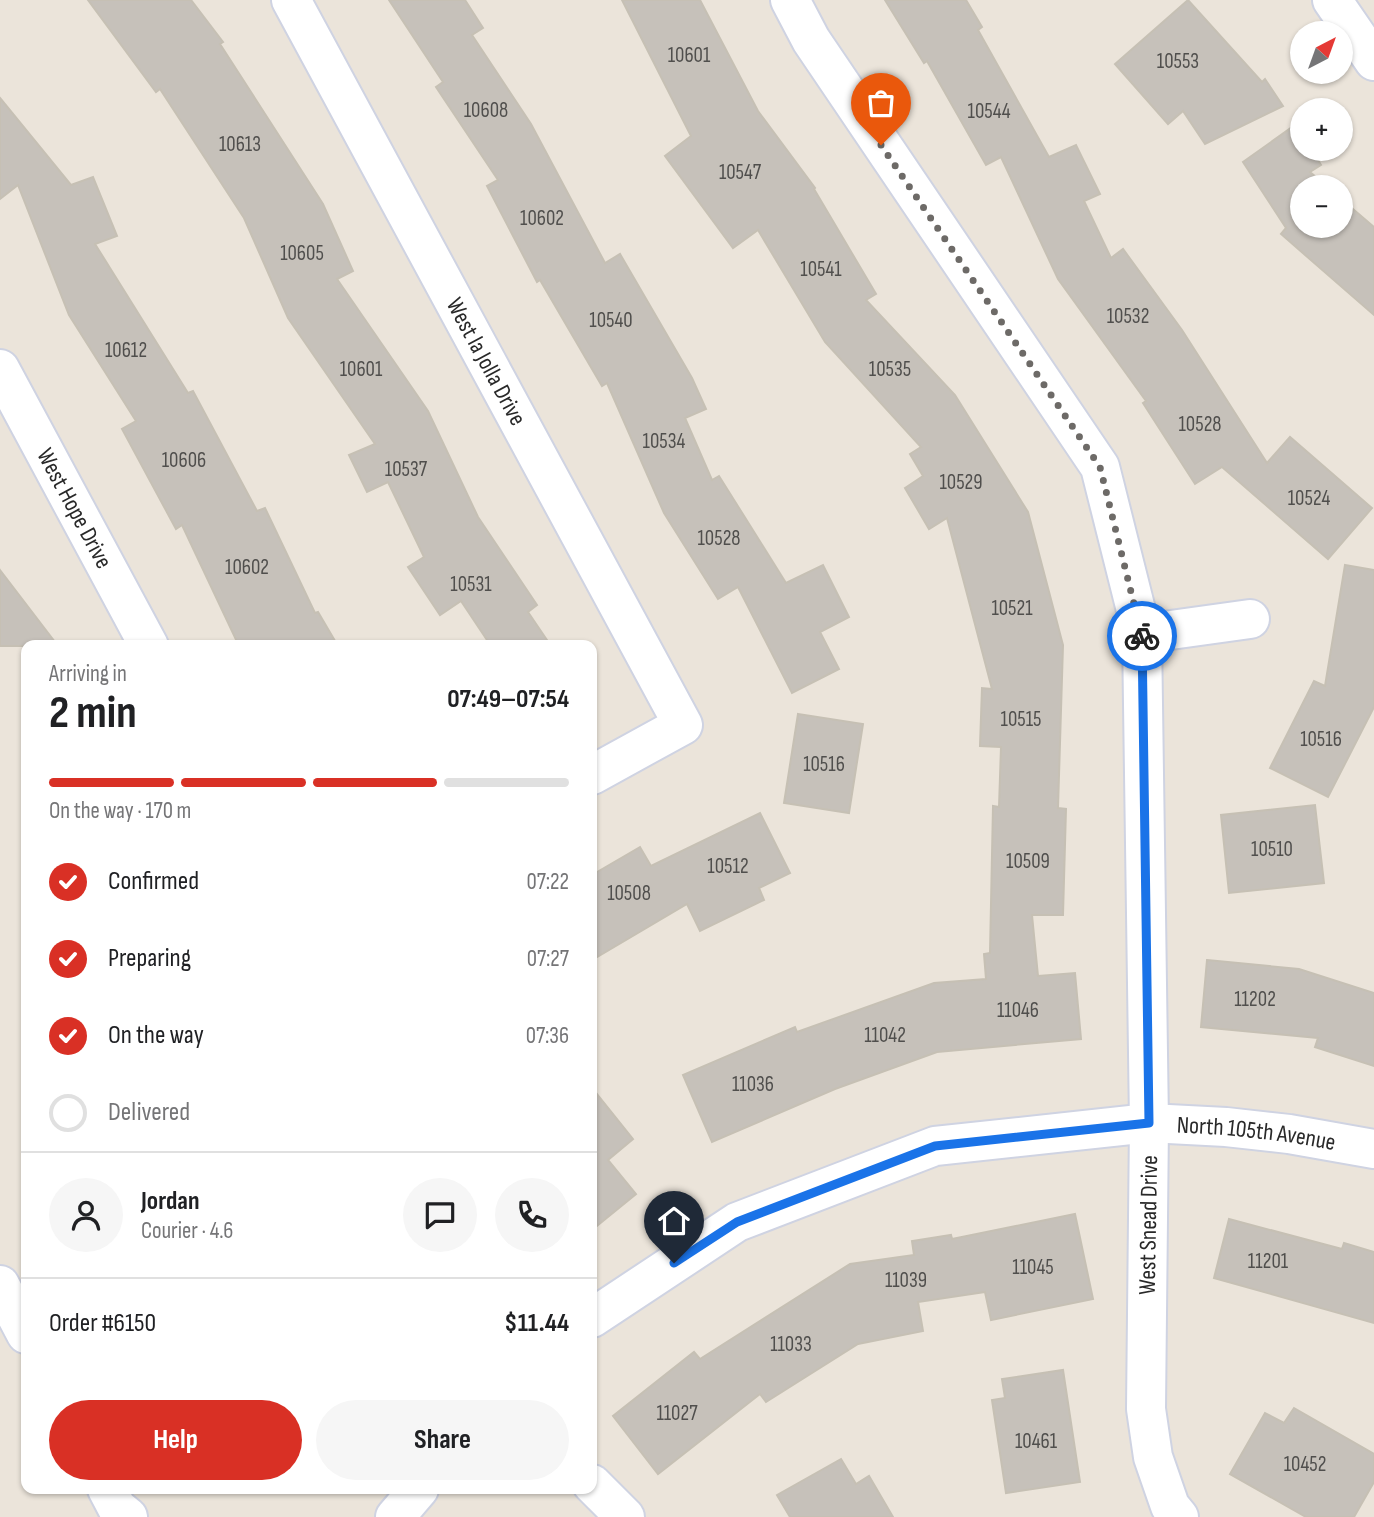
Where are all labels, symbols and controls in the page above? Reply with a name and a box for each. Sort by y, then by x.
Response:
north arrow [1290,21,1353,84]
map controls [1290,21,1353,238]
house number: 10601 [668,43,711,68]
house number: 10553 [1157,49,1199,74]
pin [851,73,911,145]
icon: bag [862,84,900,122]
house number: 10608 [464,98,508,123]
button: + [1290,98,1353,161]
house number: 10544 [968,99,1011,124]
house number: 10613 [219,132,261,157]
house number: 10547 [719,160,762,185]
button: − [1290,175,1353,238]
house number: 10602 [520,206,564,231]
house number: 10605 [280,241,324,266]
house number: 10541 [800,257,842,282]
street label: West la Jolla Drive [440,293,532,431]
house number: 10532 [1107,304,1149,329]
house number: 10540 [589,308,633,333]
house number: 10612 [105,338,147,363]
house number: 10601 [340,357,383,382]
house number: 10535 [869,357,911,382]
house number: 10528 [1179,412,1222,437]
house number: 10534 [643,429,686,454]
street label: West Hope Drive [30,443,118,573]
house number: 10606 [162,448,206,473]
house number: 10537 [385,457,428,482]
house number: 10529 [939,470,983,495]
house number: 10524 [1288,486,1330,511]
house number: 10528 [698,526,741,551]
house number: 10602 [225,555,269,580]
house number: 10531 [450,572,492,597]
house number: 10521 [991,596,1033,621]
courier [1107,601,1177,671]
icon: bike [1123,617,1161,655]
text: Arriving in [49,660,127,688]
text: 07:49–07:54 [447,684,569,715]
text: 2 min [49,686,137,741]
house number: 10515 [1001,707,1041,732]
house number: 10516 [1300,727,1342,752]
house number: 10516 [803,752,845,777]
text: On the way · 170 m [49,797,191,825]
house number: 10510 [1251,837,1293,862]
house number: 10509 [1006,849,1050,874]
house number: 10512 [707,854,749,879]
icon: check [49,863,87,901]
text: Confirmed [108,866,199,897]
text: 07:22 [526,868,569,896]
house number: 10508 [607,881,651,906]
icon: check [49,940,87,978]
text: Preparing [108,943,191,974]
text: 07:27 [527,945,569,973]
house number: 11202 [1234,987,1276,1012]
house number: 11046 [997,998,1039,1023]
icon: check [49,1017,87,1055]
text: On the way [108,1020,204,1051]
text: 07:36 [526,1022,569,1050]
house number: 11042 [864,1023,906,1048]
house number: 11036 [732,1072,774,1097]
text: Delivered [108,1097,190,1128]
street label: North 105th Avenue [1176,1110,1338,1157]
street label: West Snead Drive [1133,1155,1164,1295]
button: person [49,1178,123,1252]
button: chat [403,1178,477,1252]
button: phone [495,1178,569,1252]
text: Jordan [141,1186,199,1217]
pin [644,1191,704,1263]
icon: home [655,1202,693,1240]
text: Courier · 4.6 [141,1217,233,1245]
house number: 11201 [1248,1249,1289,1274]
house number: 11045 [1012,1255,1054,1280]
house number: 11039 [885,1268,927,1293]
text: Order #6150 [49,1308,156,1339]
text: $11.44 [504,1308,569,1339]
house number: 11033 [770,1332,812,1357]
button: Help [49,1400,302,1480]
button: Share [316,1400,569,1480]
house number: 11027 [656,1401,698,1426]
house number: 10461 [1015,1429,1058,1454]
house number: 10452 [1284,1452,1326,1477]

